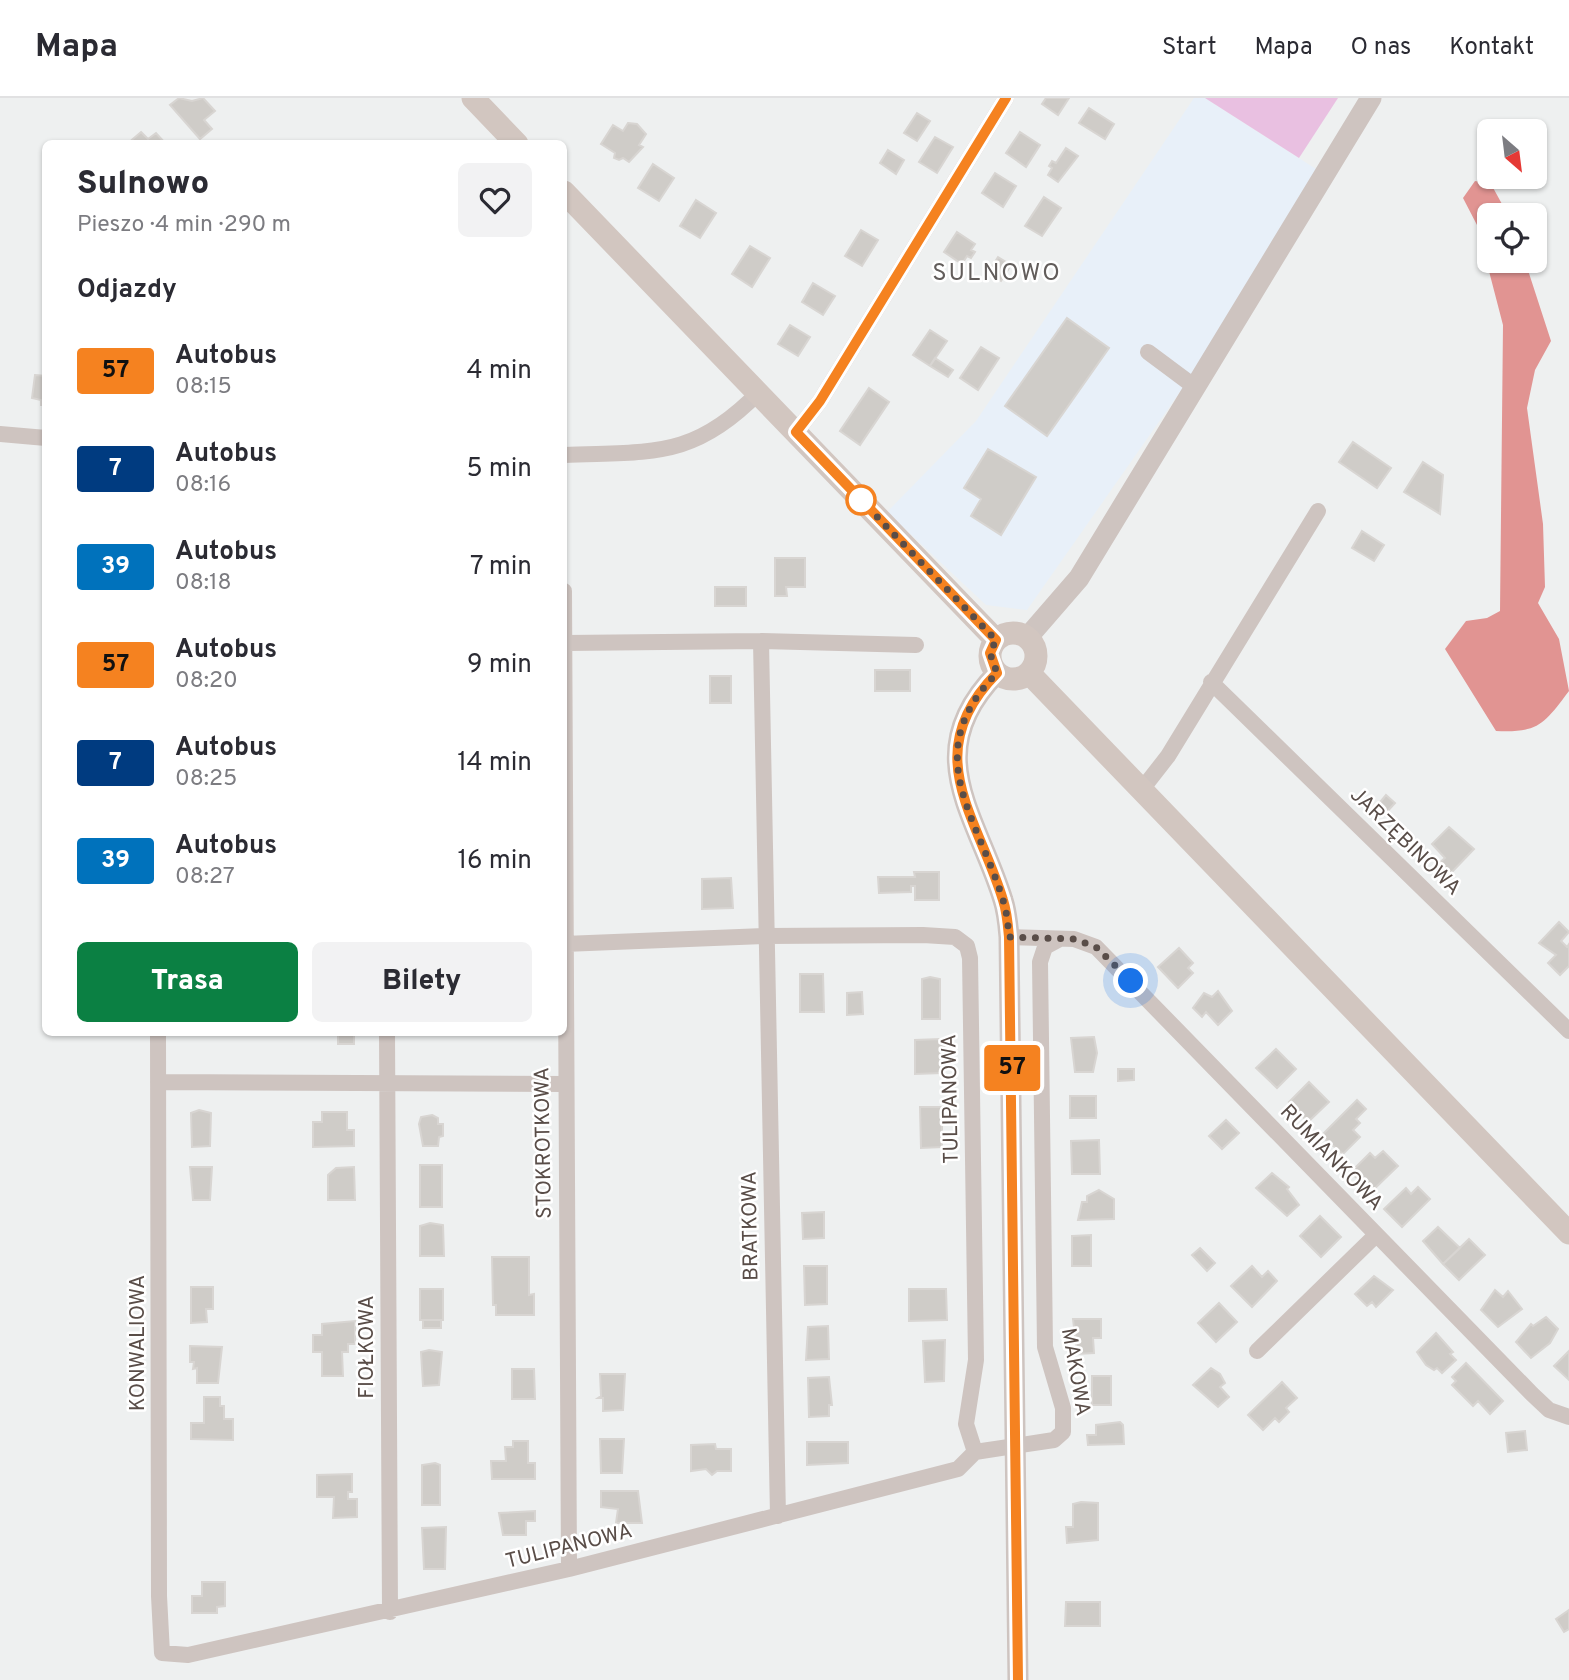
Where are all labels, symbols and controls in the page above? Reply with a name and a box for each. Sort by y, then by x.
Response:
text: Mapa [35,27,118,69]
text: Start [1162,33,1217,63]
text: Mapa [1255,33,1313,63]
text: O nas [1351,33,1411,63]
text: Kontakt [1449,33,1534,63]
north arrow [1477,119,1547,189]
map controls [1477,119,1547,273]
button: heart [458,163,532,237]
text: Sulnowo [77,164,209,206]
button: locate [1477,203,1547,273]
text: Pieszo · 4 min · 290 m [77,211,291,240]
district label: SULNOWO [932,259,1062,289]
text: Odjazdy [77,274,177,307]
text: Autobus [175,340,277,373]
text: 4 min [466,355,532,388]
text: 57 [102,356,129,386]
text: 08:15 [175,373,232,402]
text: Autobus [175,438,277,471]
text: 5 min [466,453,532,486]
text: 7 [109,454,122,484]
text: 08:16 [175,471,231,500]
unlabelled marker [846,485,876,515]
text: Autobus [175,536,277,569]
text: 7 min [470,551,532,584]
text: 39 [101,552,130,582]
text: 08:18 [175,569,232,598]
text: Autobus [175,634,277,667]
text: 9 min [467,649,532,682]
text: 57 [102,650,129,680]
text: 08:20 [175,667,238,696]
text: Autobus [175,732,277,765]
text: 14 min [457,747,532,780]
text: 7 [109,748,122,778]
text: 08:25 [175,765,237,794]
street label: JARZĘBINOWA [1344,782,1466,902]
text: Autobus [175,830,277,863]
text: 16 min [457,845,532,878]
text: 39 [101,846,130,876]
text: 08:27 [175,863,235,892]
button: Trasa [77,942,298,1022]
button: Bilety [312,942,532,1022]
your location [1113,963,1148,998]
street label: TULIPANOWA [936,1034,966,1164]
line badge: 57 [981,1045,1044,1091]
text: 57 [998,1053,1026,1083]
street label: STOKROTKOWA [529,1067,559,1219]
street label: RUMIANKOWA [1273,1099,1389,1217]
street label: BRATKOWA [737,1171,765,1281]
street label: KONWALIOWA [125,1275,152,1411]
street label: FIOŁKOWA [354,1295,381,1399]
street label: MAKOWA [1054,1326,1096,1418]
street label: TULIPANOWA [503,1518,635,1576]

